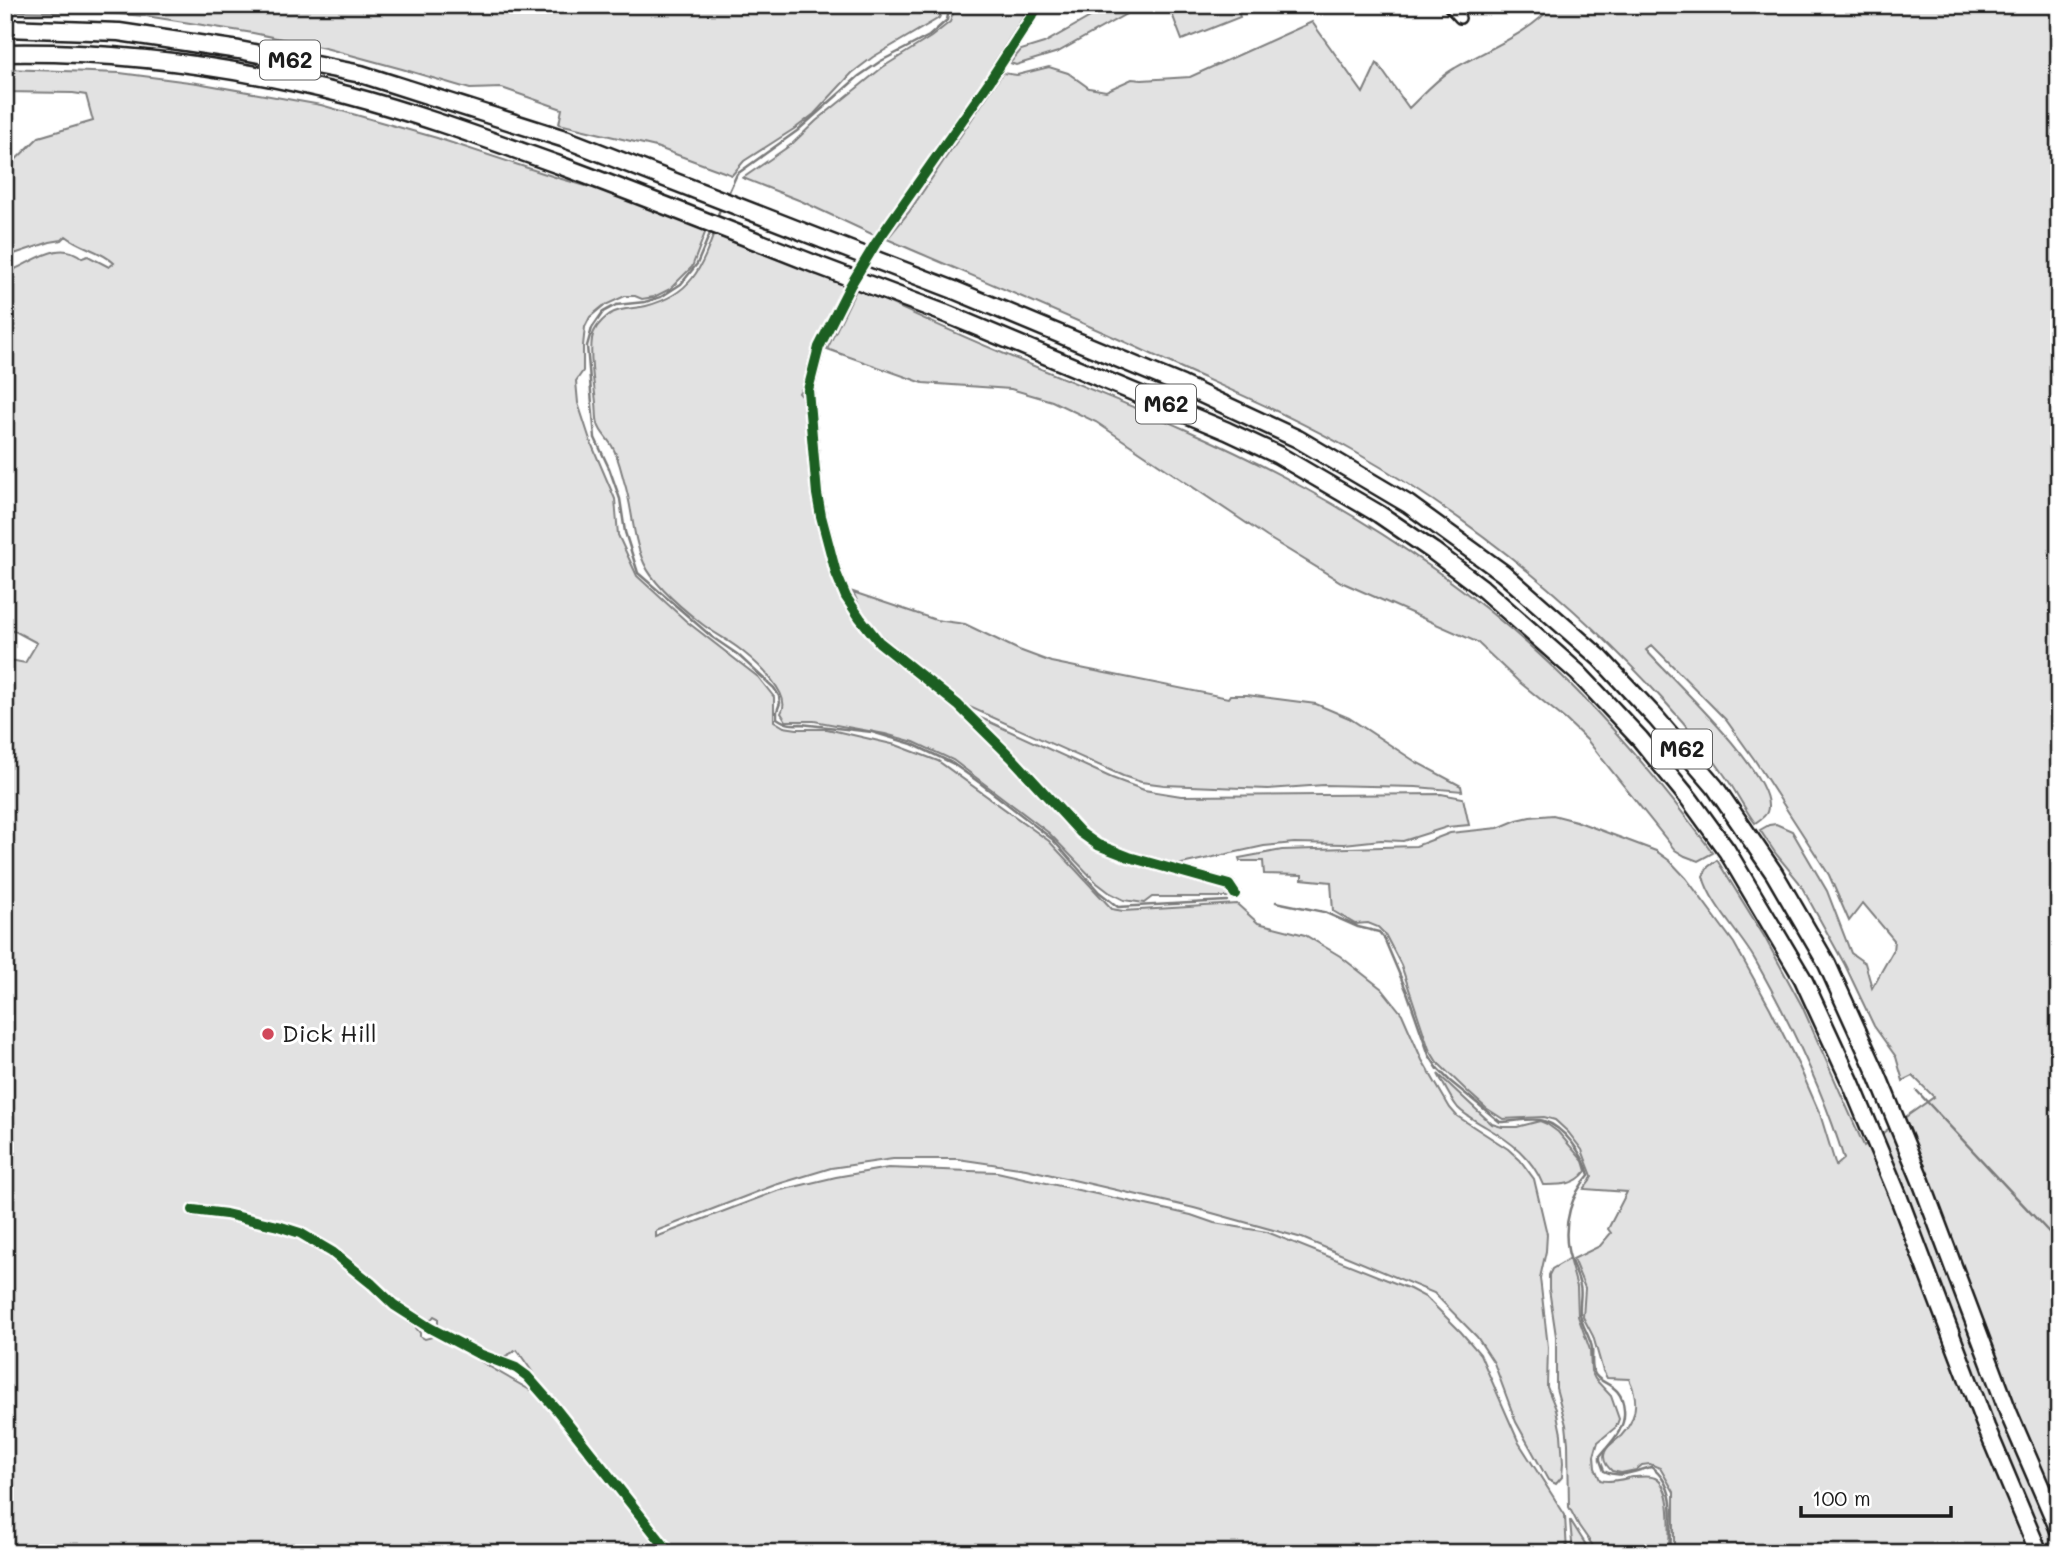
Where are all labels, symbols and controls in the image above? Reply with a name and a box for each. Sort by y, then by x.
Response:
road number: M62 [260,40,320,80]
road number: M62 [1136,384,1196,424]
road number: M62 [1652,730,1712,768]
place label: Dick Hill [282,1017,377,1048]
marker: Dick Hill [260,1026,276,1042]
scale bar [1801,1474,1952,1518]
text: 100 m [1812,1484,1871,1511]

